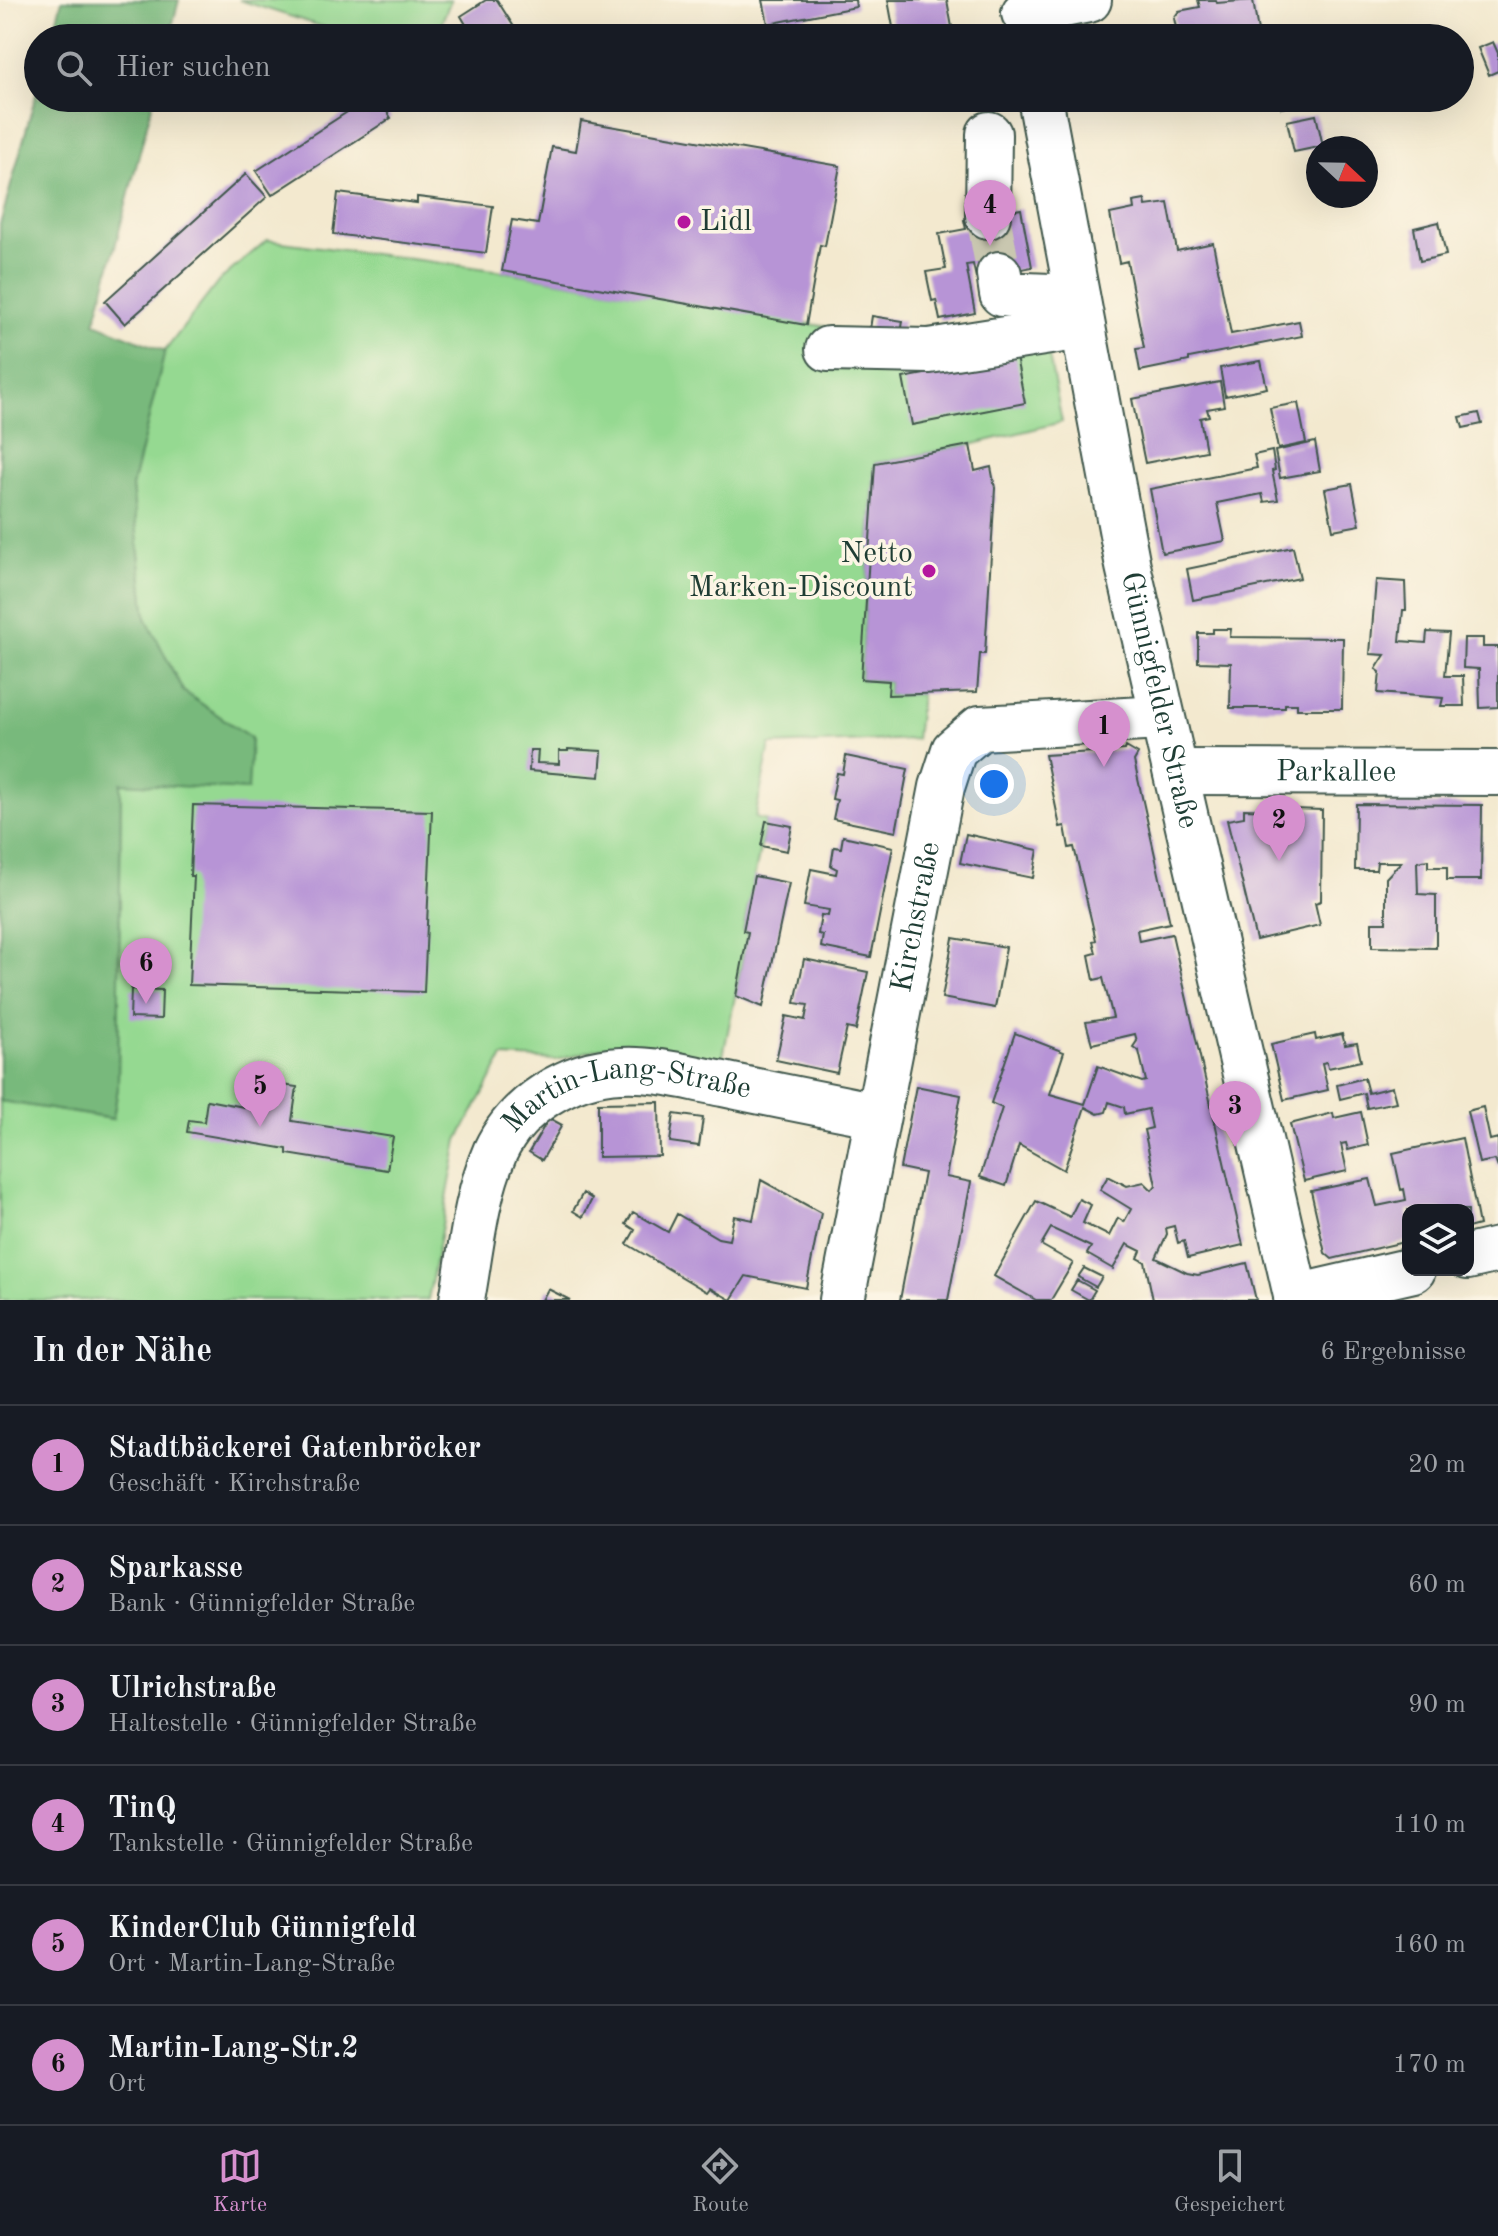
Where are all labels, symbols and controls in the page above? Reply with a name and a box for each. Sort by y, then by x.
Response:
search box [24,24,1474,112]
icon: search [52,46,96,90]
text: Hier suchen [116,53,271,83]
north arrow [1306,136,1378,208]
pin: 4 [964,180,1016,246]
place label: Lidl [700,207,752,237]
marker: Lidl [675,213,693,231]
place label: Netto Marken-Discount [689,539,913,603]
marker: Netto Marken-Discount [920,562,938,580]
street label: Günnigfelder Straße [1115,569,1203,831]
pin: 1 [1078,701,1130,767]
street label: Parkallee [1276,757,1396,788]
your location [974,764,1014,804]
pin: 2 [1253,795,1305,861]
street label: Kirchstraße [887,839,946,995]
pin: 6 [120,938,172,1004]
street label: Martin-Lang-Straße [497,1055,754,1139]
pin: 5 [234,1061,286,1127]
pin: 3 [1209,1081,1261,1147]
map controls [1402,1204,1474,1276]
button: layers [1402,1204,1474,1276]
text: In der Nähe [32,1335,212,1369]
text: 6 Ergebnisse [1320,1339,1466,1365]
text: Stadtbäckerei Gatenbröcker [108,1434,481,1464]
text: 1 [50,1452,66,1478]
text: 20 m [1408,1452,1466,1478]
text: Geschäft · Kirchstraße [108,1471,360,1497]
text: Sparkasse [108,1554,243,1584]
text: 2 [50,1572,66,1598]
text: 60 m [1408,1572,1466,1598]
text: Bank · Günnigfelder Straße [108,1591,415,1617]
text: Ulrichstraße [108,1674,277,1704]
text: 3 [50,1692,66,1718]
text: 90 m [1408,1692,1466,1718]
text: Haltestelle · Günnigfelder Straße [108,1711,477,1737]
text: TinQ [108,1794,176,1824]
text: 4 [50,1812,66,1838]
text: 110 m [1393,1812,1466,1838]
text: Tankstelle · Günnigfelder Straße [108,1831,473,1857]
text: KinderClub Günnigfeld [108,1914,417,1944]
text: 5 [50,1932,66,1958]
text: 160 m [1393,1932,1466,1958]
text: Ort · Martin-Lang-Straße [108,1951,395,1977]
text: Martin-Lang-Str.2 [108,2034,359,2064]
text: 6 [50,2052,66,2078]
text: 170 m [1393,2052,1466,2078]
text: Ort [108,2071,146,2097]
tab: Karte [213,2144,267,2219]
tab: Route [692,2144,749,2219]
tab: Gespeichert [1174,2144,1285,2219]

